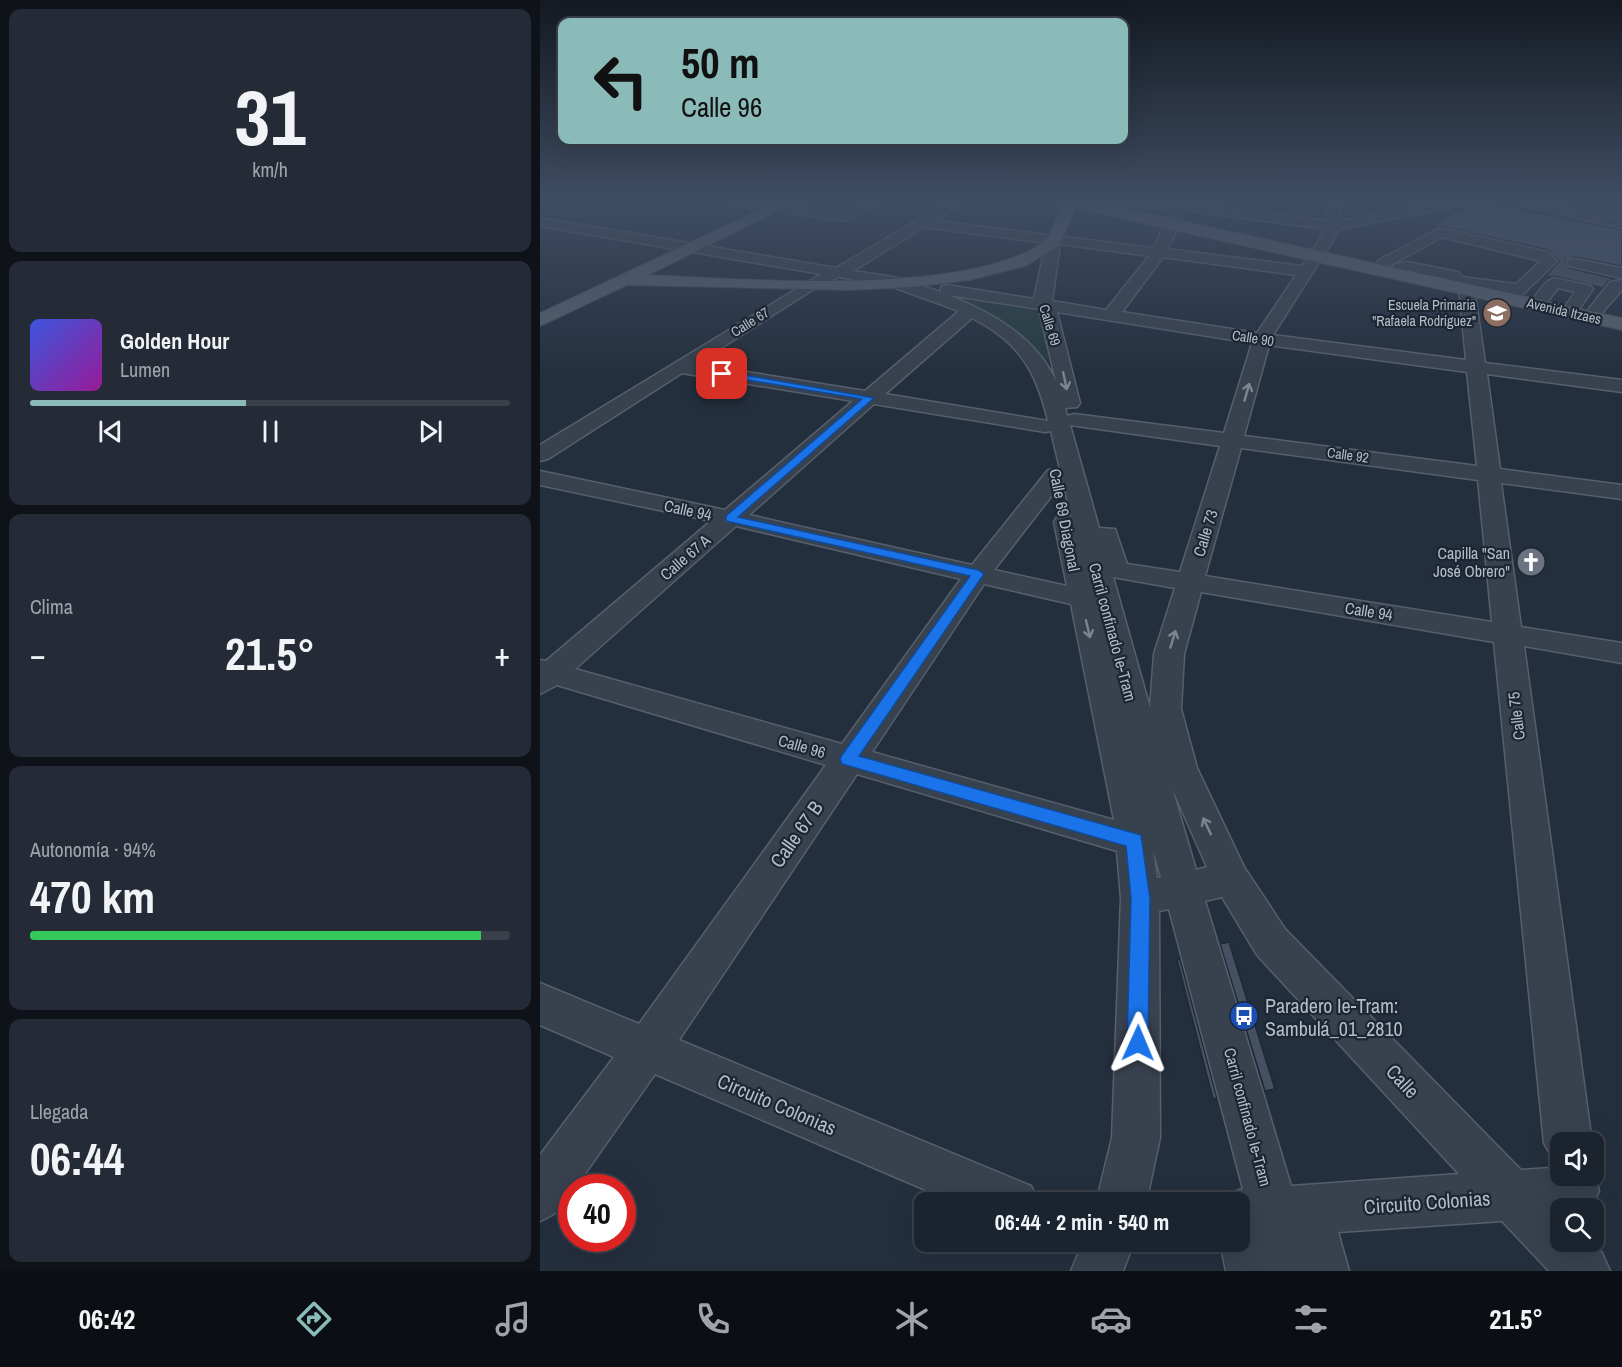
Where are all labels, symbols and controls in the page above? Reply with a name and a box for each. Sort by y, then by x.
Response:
text: 50 m [681,35,760,91]
icon: left [582,42,660,120]
text: 31 [234,64,306,169]
text: Calle 96 [681,89,762,125]
text: km/h [252,156,288,183]
street label: Avenida Itzaes [1524,293,1603,328]
place label: Escuela Primaria "Rafaela Rodríguez" [1372,296,1477,330]
school or university icon: Escuela Primaria "Rafaela Rodríguez" [1481,297,1513,329]
street label: Calle 69 [1035,302,1065,348]
street label: Calle 67 [727,303,773,341]
text: Golden Hour [120,326,229,356]
street label: Calle 90 [1231,326,1275,350]
pin [696,348,747,399]
text: Lumen [120,356,170,383]
icon: arrive [705,357,738,390]
one-way arrow [1060,371,1071,390]
one-way arrow [1242,383,1253,402]
icon: previous [94,415,127,448]
icon: pause [254,415,287,448]
icon: next [414,415,447,448]
street label: Calle 92 [1326,443,1370,467]
street label: Calle 69 Diagonal [1044,467,1086,573]
street label: Calle 94 [662,494,714,526]
street label: Calle 73 [1187,507,1223,559]
street label: Calle 67 A [655,529,715,585]
place label: Capilla "San José Obrero" [1433,542,1510,582]
church icon: Capilla "San José Obrero" [1515,546,1547,578]
street label: Carril confinado Ie-Tram [1084,560,1142,704]
text: Clima [30,593,73,620]
street label: Calle 94 [1344,596,1394,626]
one-way arrow [1083,619,1095,638]
text: 21.5° [225,623,315,684]
one-way arrow [1168,630,1179,649]
text: − [30,632,46,676]
text: + [494,632,510,676]
street label: Calle 75 [1502,691,1530,741]
street label: Calle 96 [776,729,828,763]
street label: Calle 67 B [763,795,829,873]
one-way arrow [1200,817,1212,835]
text: Autonomía · 94% [30,836,156,863]
text: 470 km [30,866,155,927]
place label: Paradero Ie-Tram: Sambulá_01_2810 [1265,992,1403,1042]
bus stop icon: Paradero Ie-Tram: Sambulá_01_2810 [1228,1000,1260,1032]
position arrow [1106,1011,1170,1075]
street label: Carril confinado Ie-Tram [1219,1045,1277,1189]
street label: Calle [1380,1058,1426,1104]
street label: Circuito Colonias [713,1067,841,1141]
text: Llegada [30,1098,88,1125]
text: 06:44 [30,1128,124,1189]
map controls [1550,1132,1604,1252]
button: sound [1550,1132,1604,1186]
speed limit sign: 40 [558,1174,636,1252]
street label: Circuito Colonias [1363,1184,1491,1220]
button: search [1550,1198,1604,1252]
text: 06:44 · 2 min · 540 m [995,1207,1169,1237]
icon: directions [293,1298,335,1340]
icon: music [492,1298,534,1340]
icon: phone [692,1298,734,1340]
icon: climate [891,1298,933,1340]
icon: car [1090,1298,1132,1340]
icon: filters [1290,1298,1332,1340]
text: 06:42 [79,1301,135,1337]
text: 21.5° [1489,1301,1543,1337]

